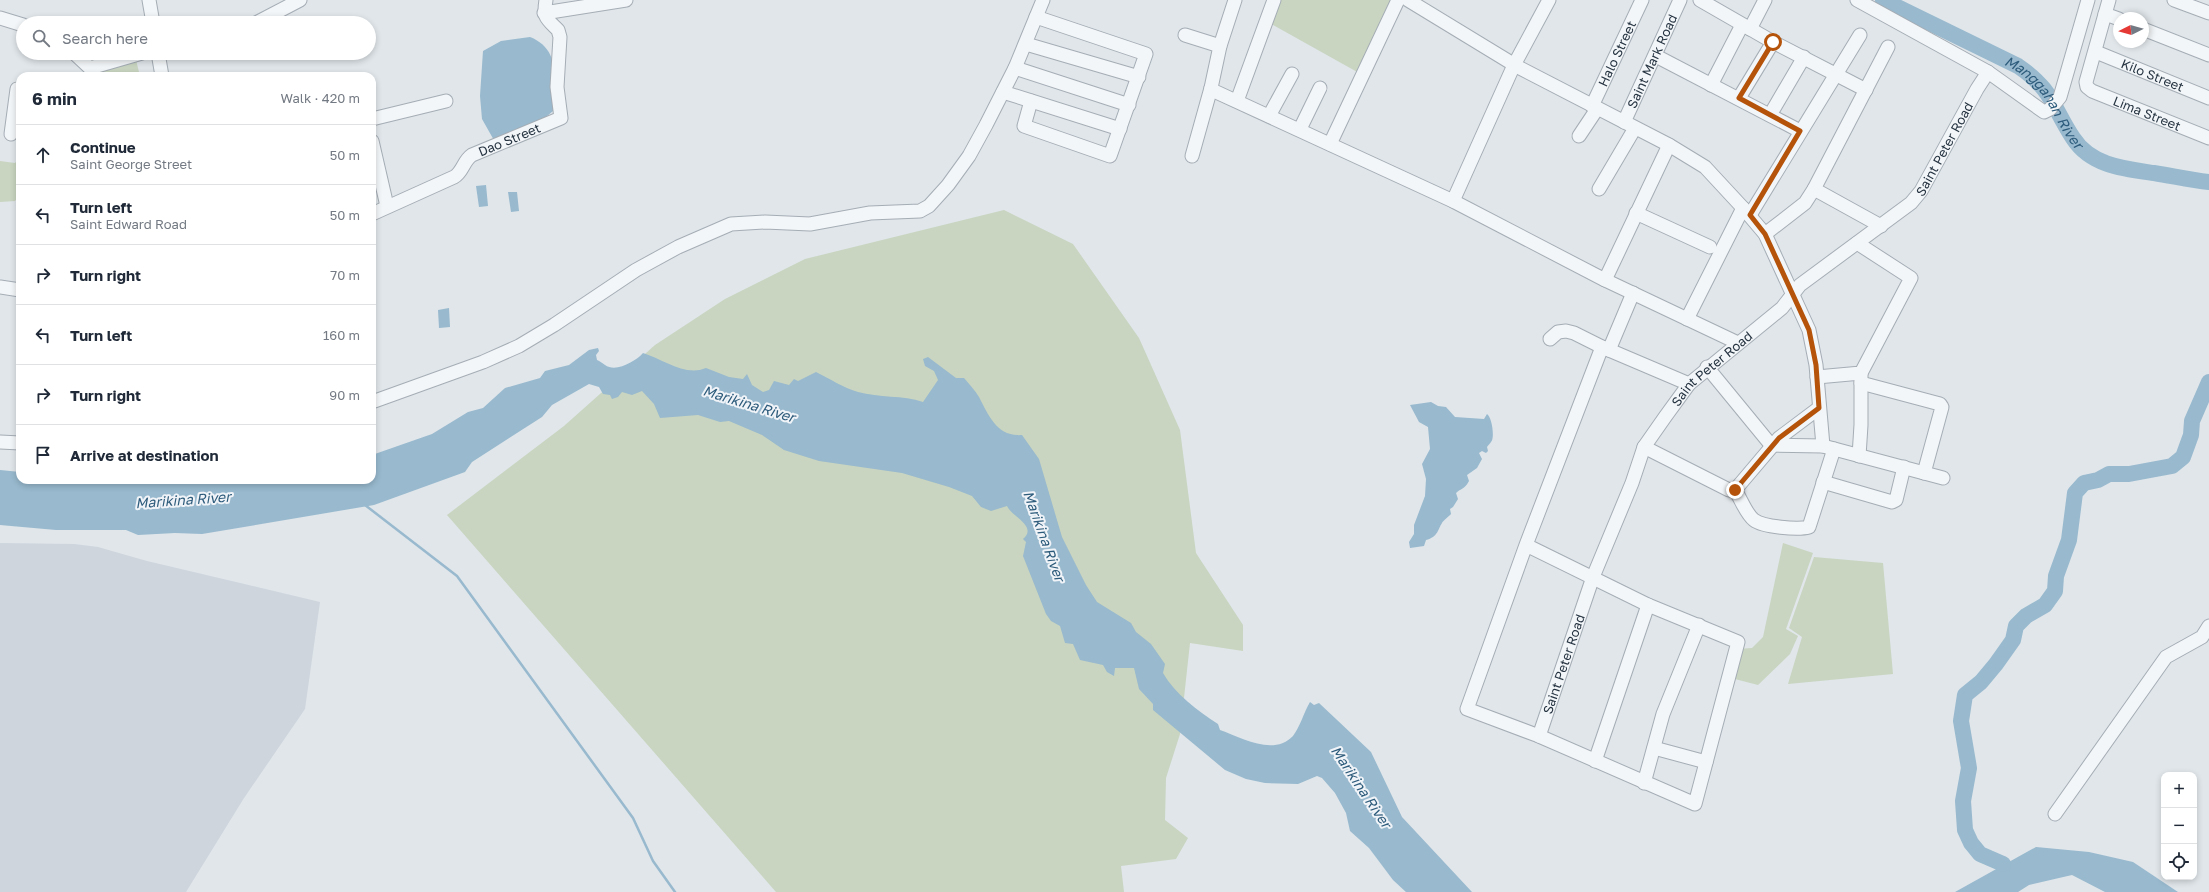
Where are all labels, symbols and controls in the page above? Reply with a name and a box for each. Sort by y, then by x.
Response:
street label: Saint Mark Road [1623,12,1680,111]
north arrow [2113,12,2149,48]
search box [16,16,376,60]
street label: Halo Street [1594,18,1639,89]
icon: search [30,27,52,49]
text: Search here [62,29,148,47]
route start [1764,33,1782,51]
water label: Manggahan River [2002,52,2089,154]
street label: Kilo Street [2119,55,2186,95]
text: 6 min [32,88,77,109]
text: Walk · 420 m [281,90,360,106]
street label: Lima Street [2111,92,2183,134]
street label: Saint Peter Road [1912,99,1976,199]
street label: Dao Street [476,119,543,160]
text: Continue [70,138,136,156]
icon: ahead [32,144,54,166]
text: 50 m [330,147,360,163]
text: Saint George Street [70,156,192,172]
text: Turn left [70,198,132,216]
icon: left [32,204,54,226]
text: 50 m [330,207,360,223]
text: Saint Edward Road [70,216,187,232]
icon: right [32,264,54,286]
text: Turn right [70,266,141,284]
text: 70 m [330,267,360,283]
icon: left [32,324,54,346]
text: Turn left [70,326,132,344]
text: 160 m [323,327,360,343]
street label: Saint Peter Road [1668,328,1755,409]
water label: Marikina River [701,381,800,426]
icon: right [32,384,54,406]
text: Turn right [70,386,141,404]
text: 90 m [329,387,360,403]
icon: arrive [32,444,54,466]
text: Arrive at destination [70,446,219,464]
route end [1726,481,1744,499]
water label: Marikina River [135,488,234,511]
water label: Marikina River [1020,488,1070,586]
street label: Saint Peter Road [1539,612,1588,716]
water label: Marikina River [1328,742,1397,833]
map controls [2161,772,2197,880]
button: + [2161,772,2197,808]
button: − [2161,808,2197,844]
button: locate [2161,844,2197,880]

